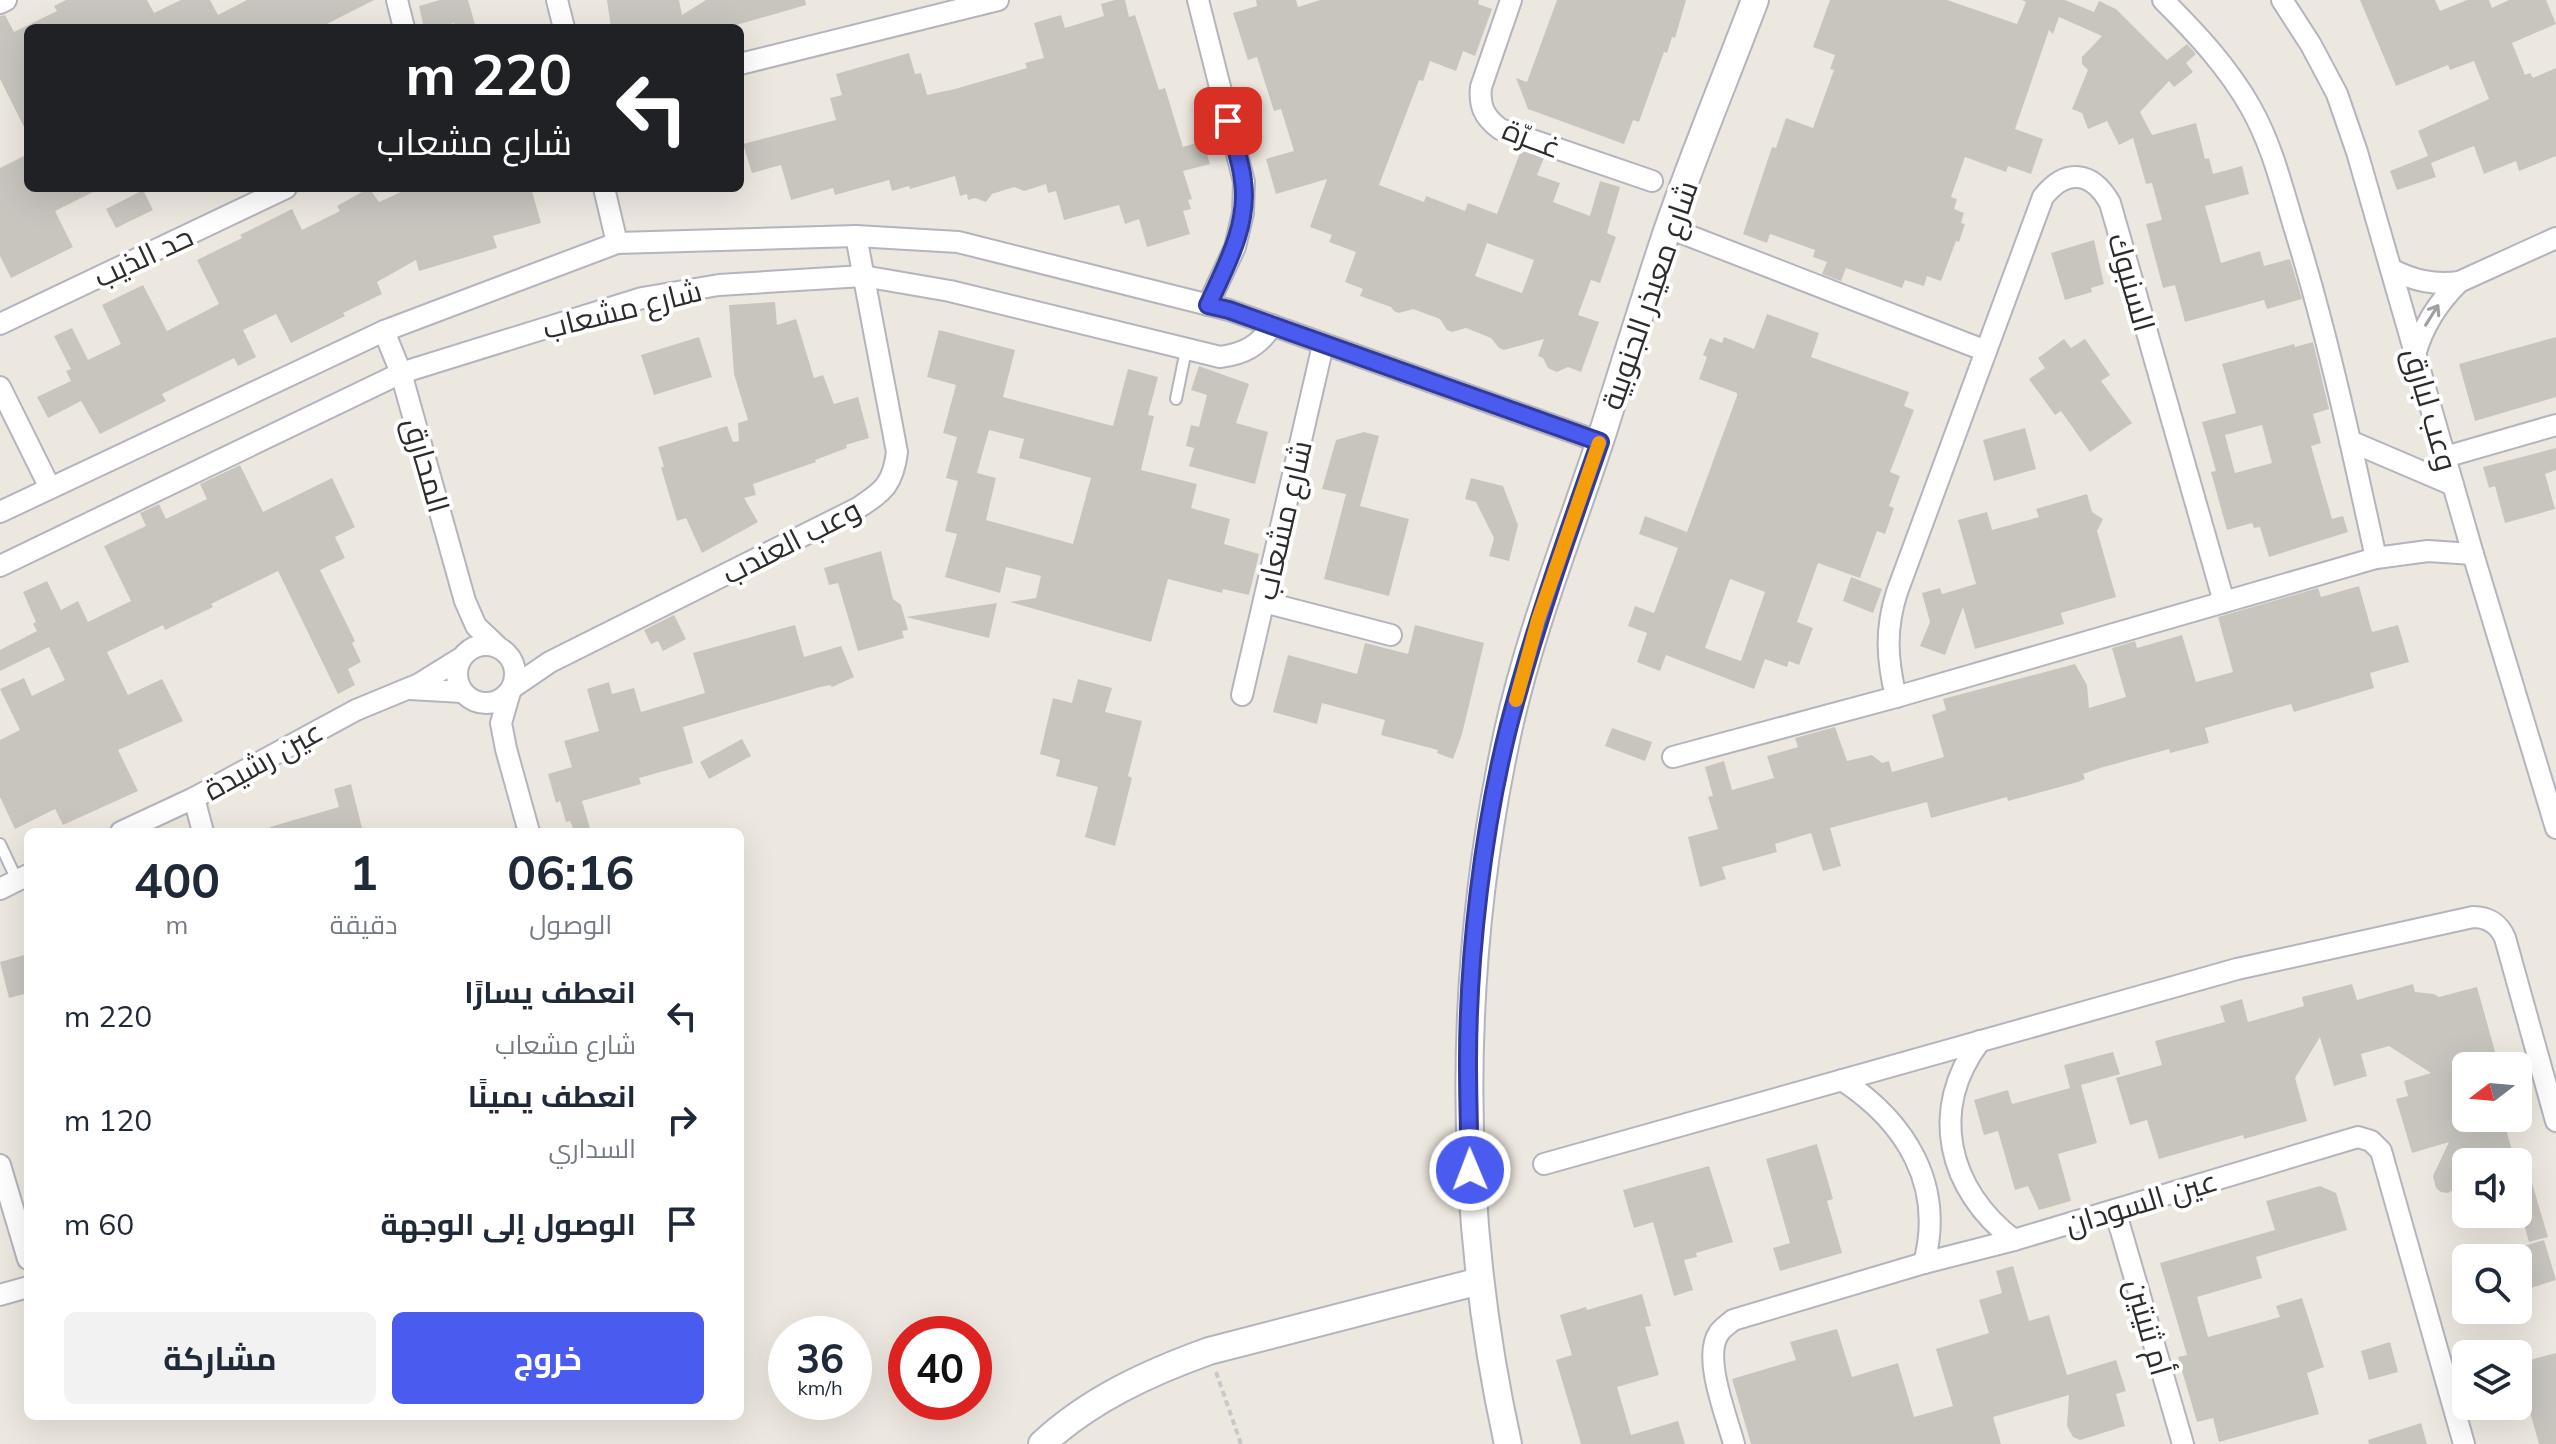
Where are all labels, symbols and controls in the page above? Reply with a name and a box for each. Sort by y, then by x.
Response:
text: 220 m [405,39,572,109]
icon: left [600,56,704,160]
pin [1194,87,1262,155]
icon: arrive [1206,99,1250,143]
street label: غــرّة [1498,110,1566,166]
text: شارع مشعاب [377,119,572,164]
street label: شارع معيذر الجنوبية [1592,176,1708,415]
street label: حد الذيب [87,217,199,295]
street label: السنبوك [2100,228,2164,336]
street label: شارع مشعاب [538,271,706,349]
one-way arrow [2424,304,2440,327]
street label: وعب لبارق [2395,343,2467,475]
street label: المحارق [395,413,459,517]
street label: شارع مشعاب [1246,436,1322,604]
street label: وعب العندب [715,490,867,592]
street label: عين رشيدة [197,712,329,808]
text: 1 [349,842,378,902]
text: 06:16 [507,842,634,902]
text: 400 [134,850,220,910]
text: m [166,908,188,941]
text: دقيقة [330,908,397,941]
text: الوصول [529,908,612,941]
text: انعطف يسارًا [464,973,636,1011]
icon: left [660,994,704,1038]
text: 220 m [64,997,152,1035]
text: شارع مشعاب [495,1028,636,1061]
north arrow [2452,1052,2532,1132]
map controls [2452,1052,2532,1420]
text: انعطف يمينًا [468,1077,636,1115]
icon: right [660,1098,704,1142]
text: 120 m [64,1101,152,1139]
position arrow [1428,1128,1512,1212]
text: السداري [548,1132,636,1165]
button: sound [2452,1148,2532,1228]
street label: عين السودان [2060,1161,2222,1243]
icon: arrive [660,1202,704,1246]
text: 60 m [64,1205,134,1243]
text: الوصول إلى الوجهة [381,1205,636,1243]
button: search [2452,1244,2532,1324]
street label: أم ثنيتين [2115,1274,2181,1380]
button: مشاركة [64,1312,376,1404]
button: خروج [392,1312,704,1404]
speed limit sign: 40 [888,1316,992,1420]
text: 36 [796,1333,844,1383]
button: layers [2452,1340,2532,1420]
text: km/h [797,1375,843,1400]

